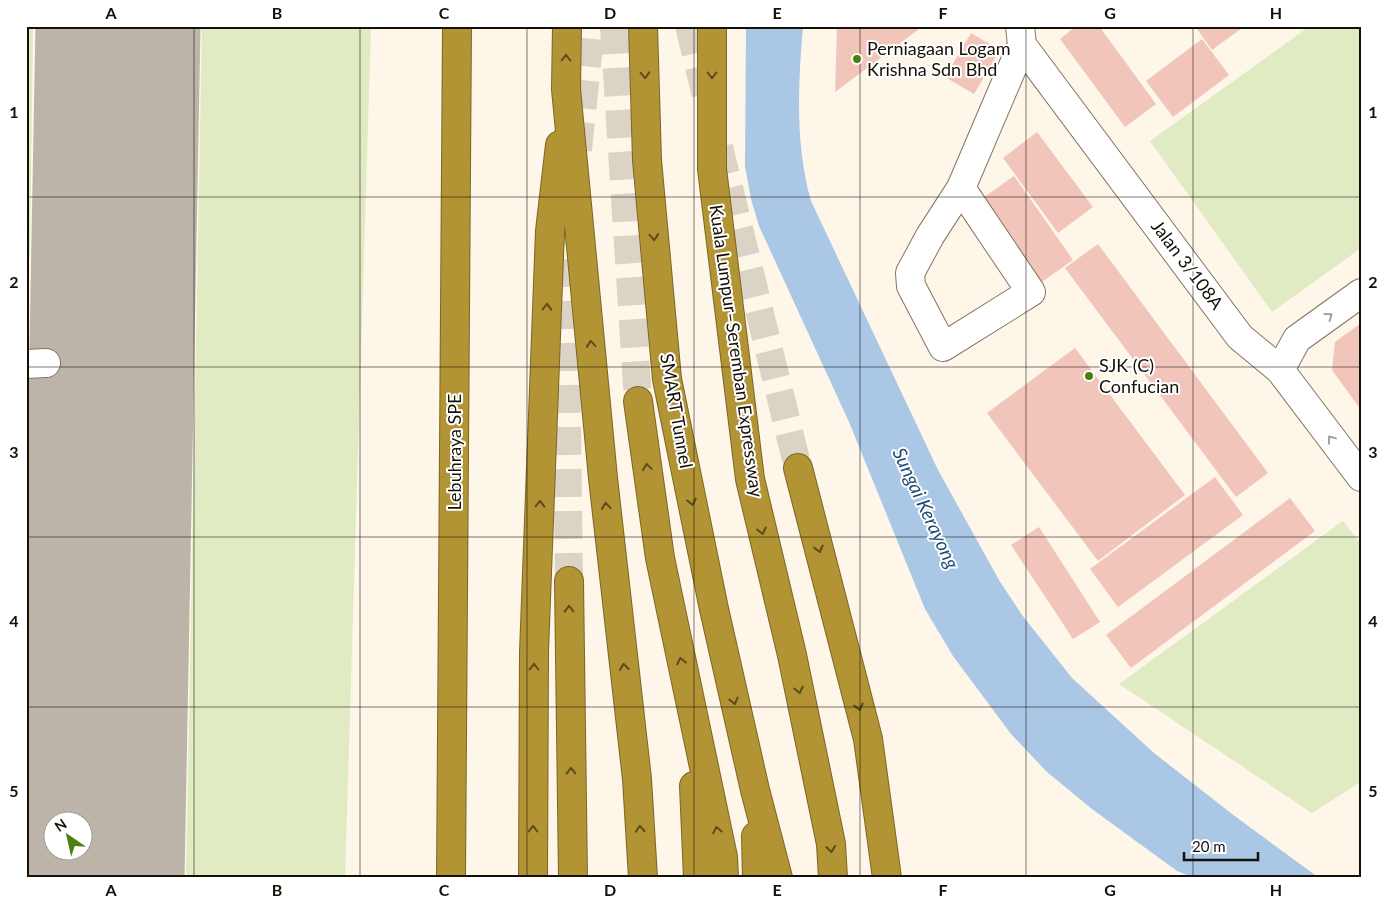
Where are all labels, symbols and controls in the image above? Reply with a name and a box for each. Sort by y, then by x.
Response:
text: A [104,3,117,22]
text: B [272,3,282,22]
text: C [439,3,450,22]
text: D [604,3,616,22]
text: E [772,3,782,22]
text: F [938,3,948,22]
text: G [1104,3,1116,22]
text: H [1270,3,1282,22]
place label: Perniagaan Logam Krishna Sdn Bhd [867,37,1010,80]
marker: Perniagaan Logam Krishna Sdn Bhd [851,53,863,65]
one-way arrow [561,54,572,62]
one-way arrow [639,71,650,79]
one-way arrow [707,72,717,79]
text: 1 [9,102,19,121]
text: 1 [1368,102,1378,121]
street label: Kuala Lumpur–Seremban Expressway [706,203,769,499]
street label: Jalan 3/108A [1147,215,1229,314]
one-way arrow [649,233,660,241]
text: 2 [9,272,19,291]
text: 2 [1368,272,1378,291]
one-way arrow [542,302,553,310]
one-way arrow [1323,313,1333,322]
one-way arrow [585,340,596,348]
street label: SMART Tunnel [656,352,698,470]
place label: SJK (C) Confucian [1099,354,1179,397]
marker: SJK (C) Confucian [1083,370,1095,382]
street label: Lebuhraya SPE [443,393,465,511]
one-way arrow [1329,436,1337,445]
text: 3 [9,442,19,461]
text: 3 [1368,442,1378,461]
water label: Sungai Kerayong [888,444,965,573]
one-way arrow [642,463,653,471]
one-way arrow [686,497,697,506]
one-way arrow [534,500,545,508]
one-way arrow [601,502,612,510]
one-way arrow [756,527,767,536]
one-way arrow [813,545,824,554]
one-way arrow [564,604,574,612]
text: 4 [9,611,19,630]
text: 4 [1368,611,1378,630]
one-way arrow [676,657,686,666]
one-way arrow [529,662,539,670]
one-way arrow [619,663,630,671]
one-way arrow [793,685,804,694]
one-way arrow [729,696,739,705]
one-way arrow [853,702,864,711]
one-way arrow [566,767,576,774]
text: 5 [9,781,19,800]
text: 5 [1368,781,1378,800]
north arrow [42,812,92,862]
text: N [51,815,70,835]
one-way arrow [528,825,538,832]
one-way arrow [635,825,646,833]
one-way arrow [712,825,723,834]
scale bar [1184,829,1258,861]
text: 20 m [1192,837,1226,855]
one-way arrow [825,845,836,853]
text: A [104,880,117,899]
text: B [272,880,282,899]
text: C [439,880,450,899]
text: D [604,880,616,899]
text: E [772,880,782,899]
text: F [938,880,948,899]
text: G [1104,880,1116,899]
text: H [1270,880,1282,899]

